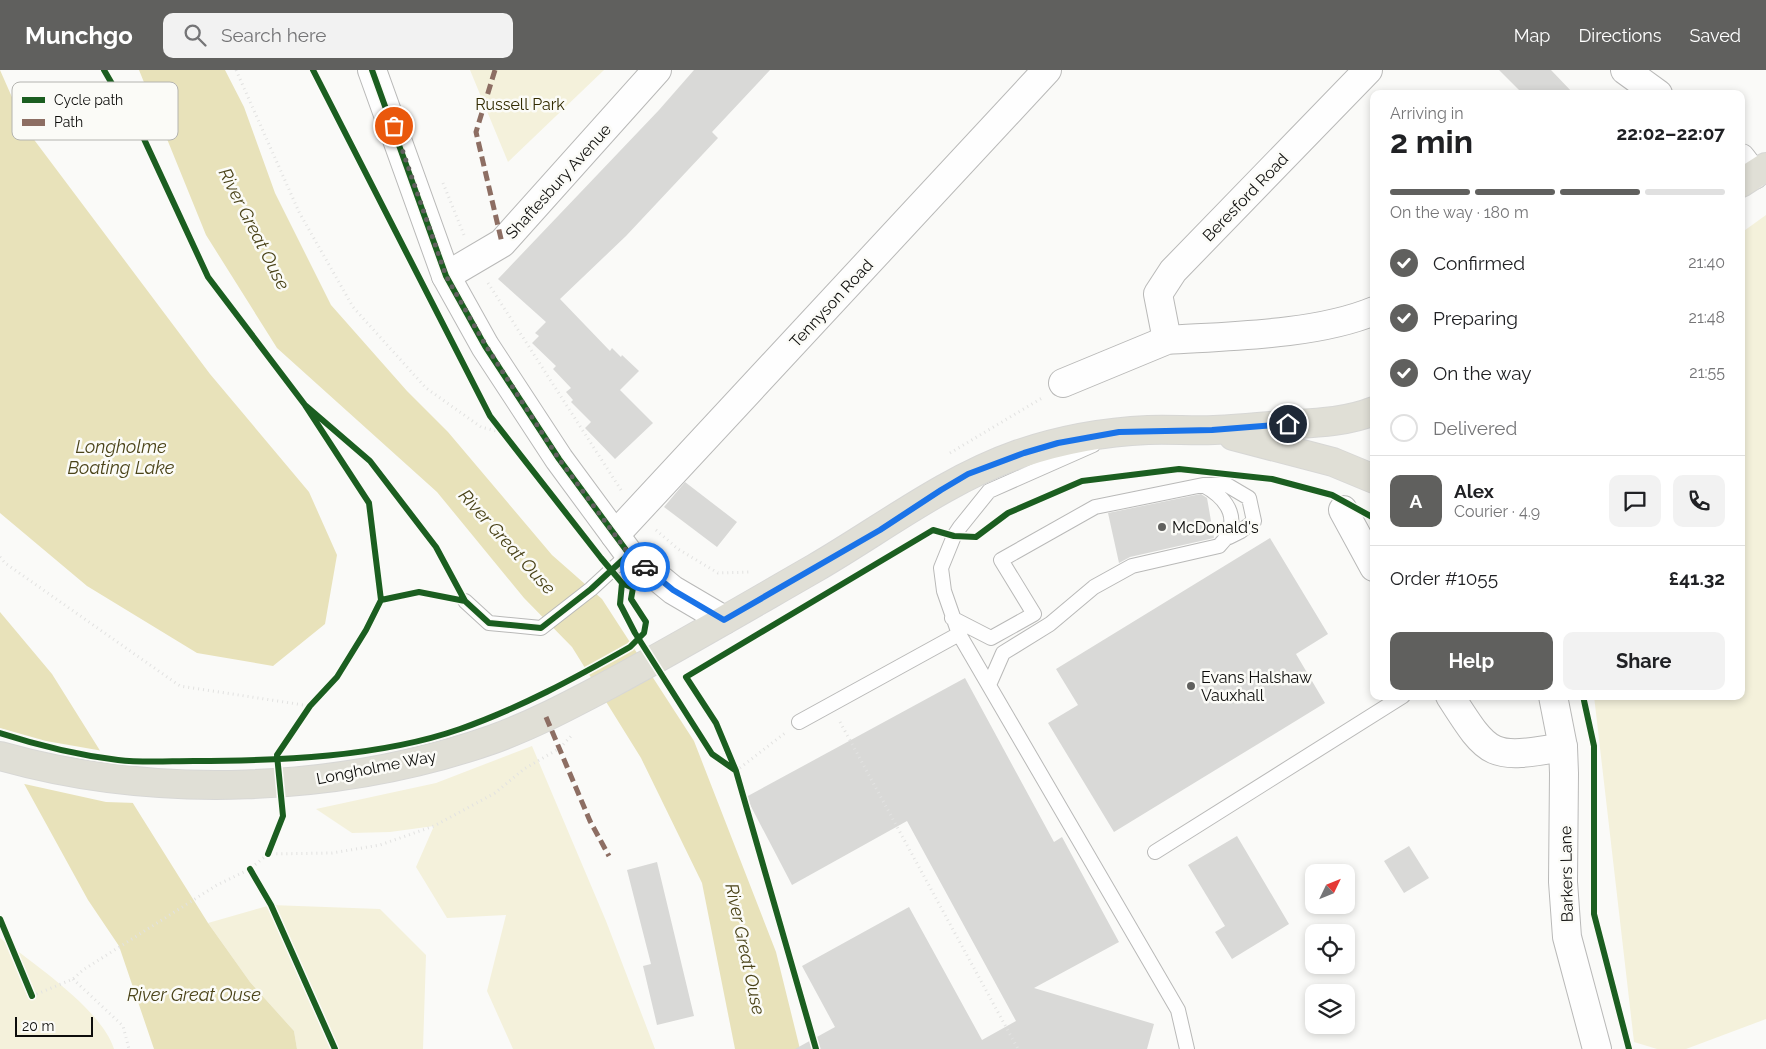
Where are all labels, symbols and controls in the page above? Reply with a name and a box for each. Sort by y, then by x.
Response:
search box [163,13,513,58]
text: Munchgo [25,21,133,50]
icon: search [181,21,209,49]
text: Search here [221,24,326,46]
text: Map [1514,25,1550,46]
text: Directions [1578,25,1662,46]
text: Saved [1690,25,1741,46]
legend [12,82,178,140]
text: Cycle path [54,92,123,108]
park label: Russell Park [475,95,565,114]
text: Arriving in [1390,104,1464,123]
pin [373,105,415,147]
icon: bag [380,112,408,140]
text: Path [54,114,83,130]
street label: Shaftesbury Avenue [502,120,615,243]
text: 22:02–22:07 [1617,122,1725,144]
text: 2 min [1390,123,1473,160]
street label: Beresford Road [1199,149,1292,245]
water label: River Great Ouse [215,164,294,293]
text: On the way · 180 m [1390,203,1529,222]
icon: check [1390,249,1418,277]
text: Confirmed [1433,252,1525,274]
text: 21:40 [1688,253,1725,272]
street label: Tennyson Road [786,255,877,351]
icon: check [1390,304,1418,332]
text: Preparing [1433,307,1518,329]
text: 21:48 [1689,308,1725,327]
icon: check [1390,359,1418,387]
text: On the way [1433,362,1532,384]
text: 21:55 [1689,363,1725,382]
pin [1267,403,1309,445]
icon: home [1274,410,1302,438]
text: Delivered [1433,417,1517,439]
water label: Longholme Boating Lake [68,436,175,478]
button: chat [1609,475,1661,527]
button: phone [1673,475,1725,527]
text: Alex [1454,480,1494,502]
water label: River Great Ouse [455,485,560,599]
text: A [1410,490,1422,512]
text: Courier · 4.9 [1454,502,1540,521]
place label: McDonald's [1172,518,1259,537]
marker: McDonald's [1156,521,1168,533]
courier [620,542,670,592]
icon: car [631,553,659,581]
text: Order #1055 [1390,567,1498,589]
text: £41.32 [1669,567,1725,589]
button: Help [1390,632,1553,690]
button: Share [1563,632,1725,690]
place label: Evans Halshaw Vauxhall [1201,668,1312,705]
marker: Evans Halshaw Vauxhall [1185,680,1197,692]
street label: Longholme Way [315,746,438,788]
street label: Barkers Lane [1556,826,1577,922]
north arrow [1305,864,1355,914]
map controls [1305,864,1355,1034]
water label: River Great Ouse [721,881,770,1017]
button: locate [1305,924,1355,974]
water label: River Great Ouse [127,984,261,1005]
button: layers [1305,984,1355,1034]
scale bar [15,1014,92,1037]
text: 20 m [22,1018,54,1034]

